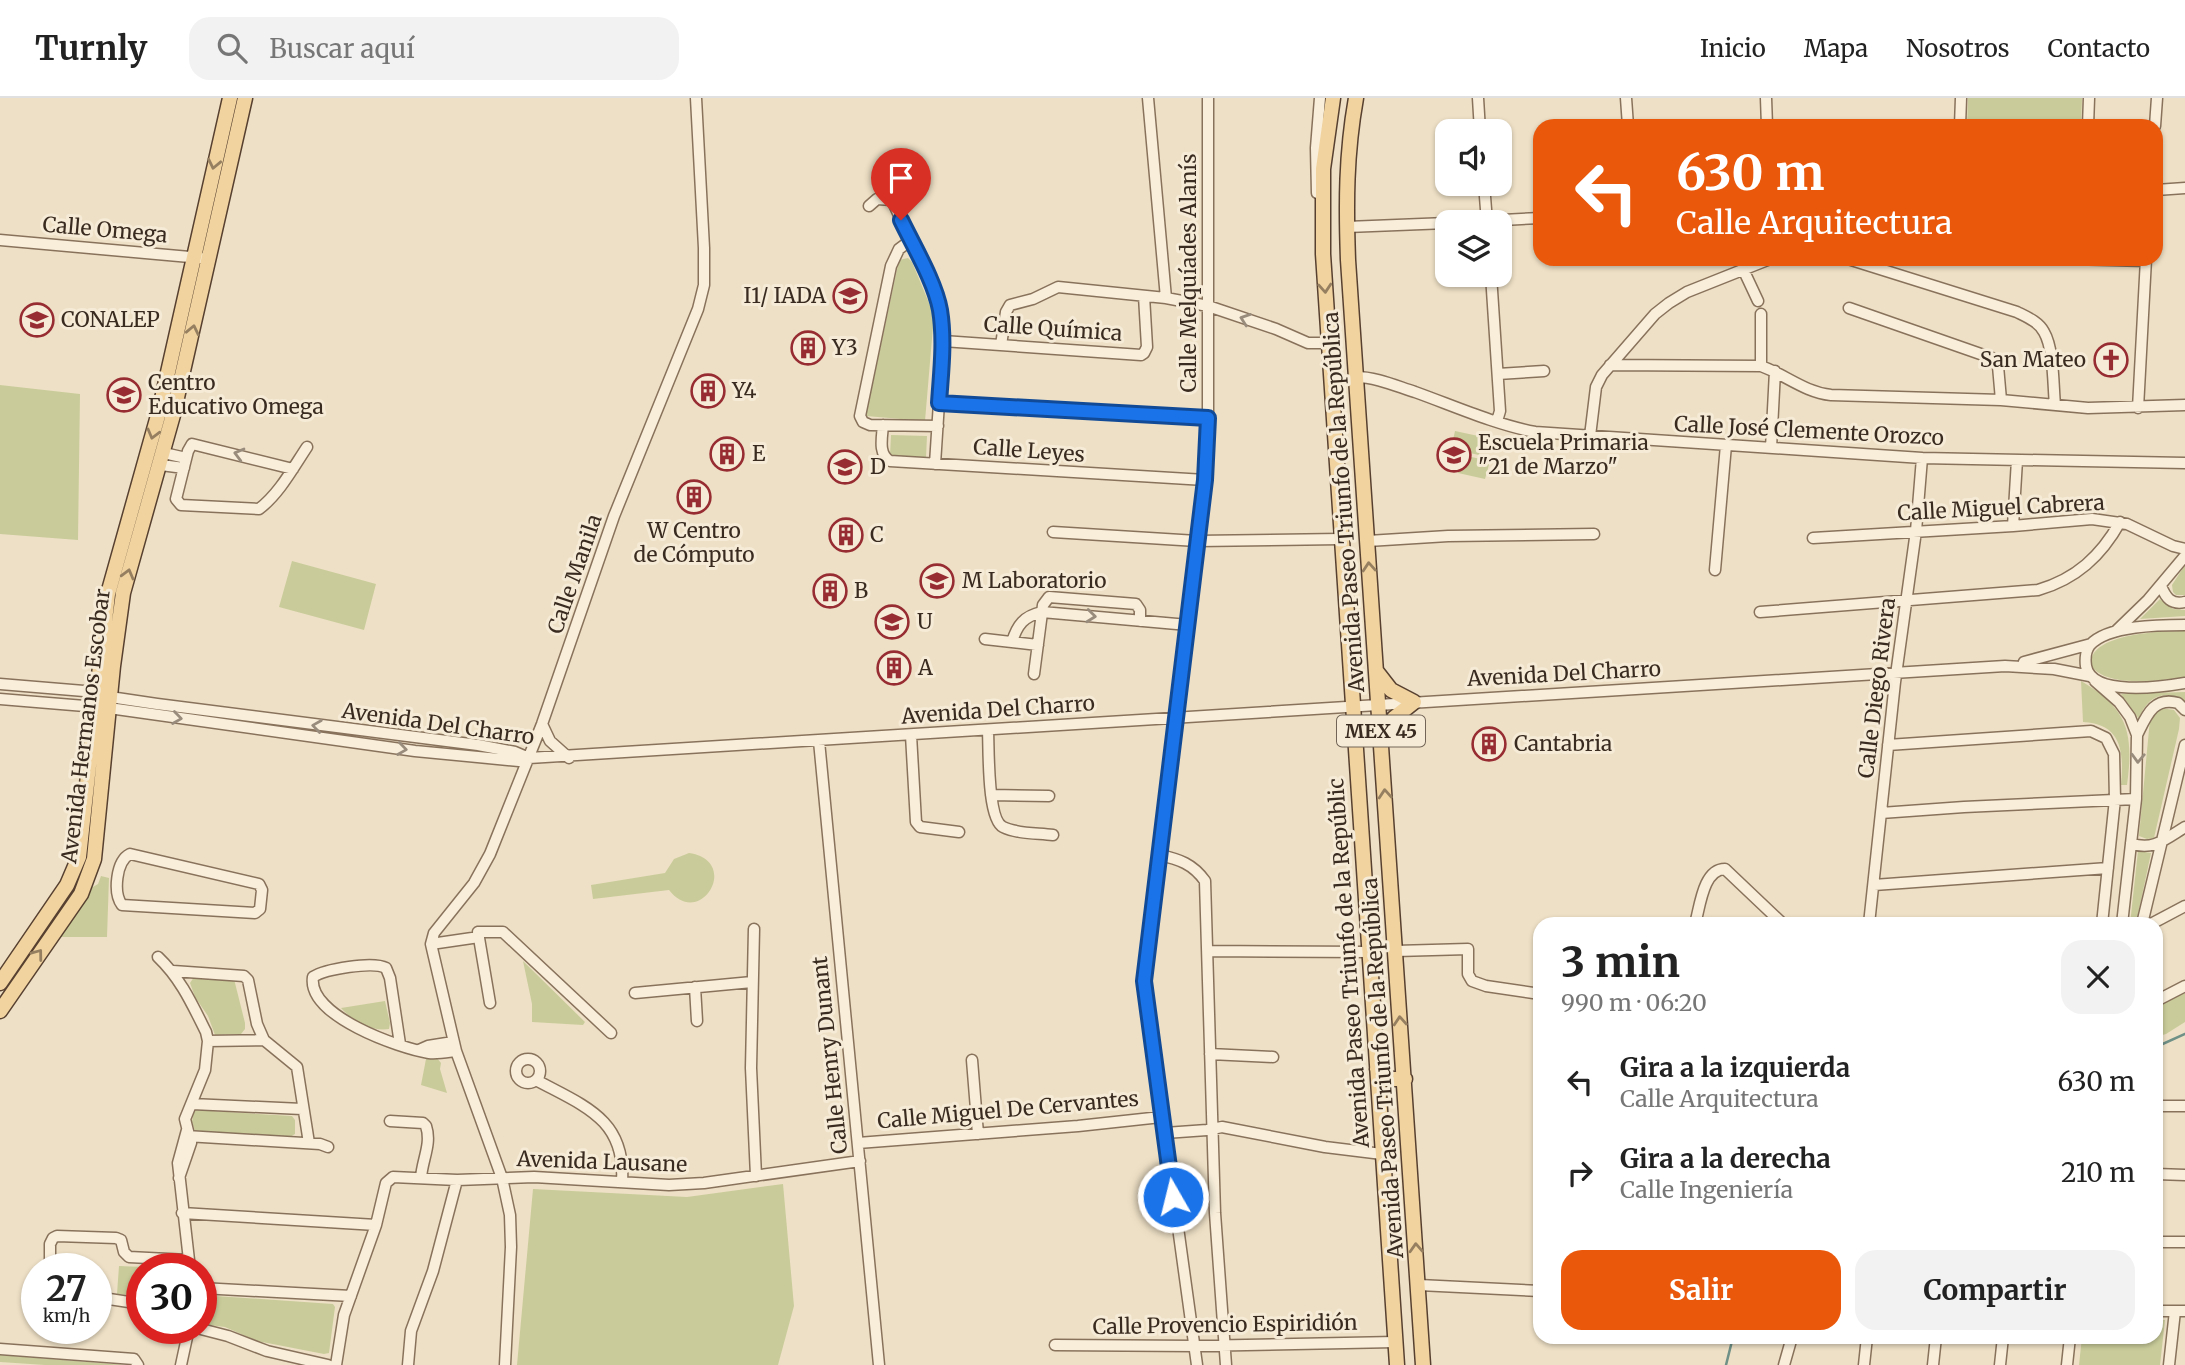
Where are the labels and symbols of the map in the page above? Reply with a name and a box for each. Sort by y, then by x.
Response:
pin [871,148,931,220]
street label: Calle Melquíades Alanís [1175,154,1202,392]
one-way arrow [208,158,223,170]
street label: Calle Omega [41,211,169,248]
school or university icon: I1/ IADA [831,277,869,315]
place label: I1/ IADA [744,282,826,309]
one-way arrow [1317,283,1332,294]
school or university icon: CONALEP [18,301,56,339]
place label: CONALEP [61,306,160,333]
street label: Calle Química [983,310,1123,347]
street label: Avenida Paseo Triunfo de la República [1317,311,1370,694]
one-way arrow [1240,313,1252,327]
one-way arrow [184,324,199,336]
building icon: Y3 [789,329,827,367]
place label: Y3 [831,334,858,361]
church icon: San Mateo [2092,341,2130,379]
place label: San Mateo [1980,346,2086,373]
place label: Centro Educativo Omega [148,369,324,420]
building icon: Y4 [689,372,727,410]
school or university icon: Centro Educativo Omega [105,376,143,414]
place label: Y4 [731,377,756,404]
street label: Calle José Clemente Orozco [1673,410,1945,451]
one-way arrow [147,428,161,440]
place label: Escuela Primaria "21 de Marzo" [1478,429,1649,480]
street label: Calle Leyes [972,433,1086,468]
building icon: E [708,435,746,473]
school or university icon: Escuela Primaria "21 de Marzo" [1435,436,1473,474]
place label: E [752,440,766,467]
one-way arrow [233,448,245,462]
school or university icon: D [826,448,864,486]
place label: D [870,453,886,480]
building icon: W Centro de Cómputo [675,478,713,516]
street label: Calle Miguel Cabrera [1897,489,2105,526]
street label: Calle Manila [541,510,608,637]
building icon: C [827,516,865,554]
place label: W Centro de Cómputo [634,517,754,568]
place label: C [870,521,884,548]
one-way arrow [1362,561,1377,572]
school or university icon: M Laboratorio [918,562,956,600]
place label: M Laboratorio [962,567,1107,594]
one-way arrow [120,568,135,580]
building icon: B [811,572,849,610]
place label: B [854,577,868,604]
street label: Avenida Hermanos Escobar [55,587,116,866]
street label: Calle Diego Rivera [1852,596,1901,780]
school or university icon: U [873,603,911,641]
place label: U [917,608,933,635]
one-way arrow [1086,608,1097,623]
building icon: A [875,649,913,687]
place label: A [917,654,933,681]
street label: Avenida Del Charro [1465,655,1662,692]
street label: Avenida Del Charro [899,689,1096,730]
street label: Avenida Del Charro [339,696,536,750]
one-way arrow [171,710,183,725]
road number: MEX 45 [1337,716,1425,746]
one-way arrow [311,718,323,733]
building icon: Cantabria [1470,725,1508,763]
place label: Cantabria [1514,730,1612,757]
one-way arrow [396,742,408,757]
one-way arrow [2130,753,2146,764]
street label: Avenida Paseo Triunfo de la Repúblic [1322,777,1375,1150]
one-way arrow [1378,788,1393,799]
street label: Avenida Paseo Triunfo de la República [1356,877,1409,1260]
one-way arrow [29,949,42,962]
street label: Calle Henry Dunant [806,955,853,1155]
one-way arrow [1393,1015,1408,1026]
street label: Calle Miguel De Cervantes [876,1085,1140,1134]
street label: Avenida Lausane [515,1145,688,1178]
position arrow [1136,1160,1210,1234]
one-way arrow [1409,1242,1424,1253]
speed limit sign: 30 [126,1253,217,1344]
street label: Calle Provencio Espiridión [1092,1309,1358,1340]

